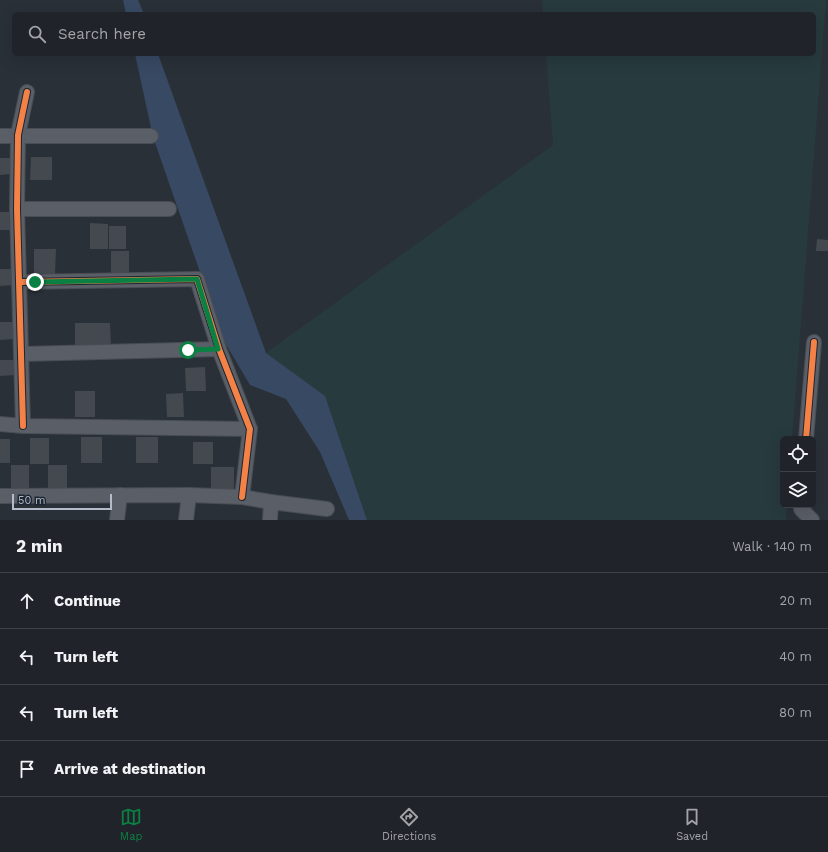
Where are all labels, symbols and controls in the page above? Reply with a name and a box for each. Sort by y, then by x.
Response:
search box [12,12,816,56]
icon: search [26,23,48,45]
text: Search here [58,25,146,43]
route end [26,273,44,291]
route start [179,341,197,359]
map controls [780,436,816,508]
button: locate [780,436,816,472]
button: layers [780,472,816,508]
scale bar [12,492,112,511]
text: 50 m [18,494,45,507]
text: 2 min [16,536,62,556]
text: Walk · 140 m [732,539,812,554]
icon: ahead [16,590,38,612]
text: Continue [54,592,121,610]
text: 20 m [780,593,812,608]
icon: left [16,646,38,668]
text: Turn left [54,648,118,666]
text: 40 m [779,649,812,664]
icon: left [16,702,38,724]
text: Turn left [54,704,118,722]
text: 80 m [779,705,812,720]
icon: arrive [16,758,38,780]
text: Arrive at destination [54,760,206,778]
tab: Map [120,806,142,843]
tab: Directions [382,806,436,843]
tab: Saved [676,806,708,843]

